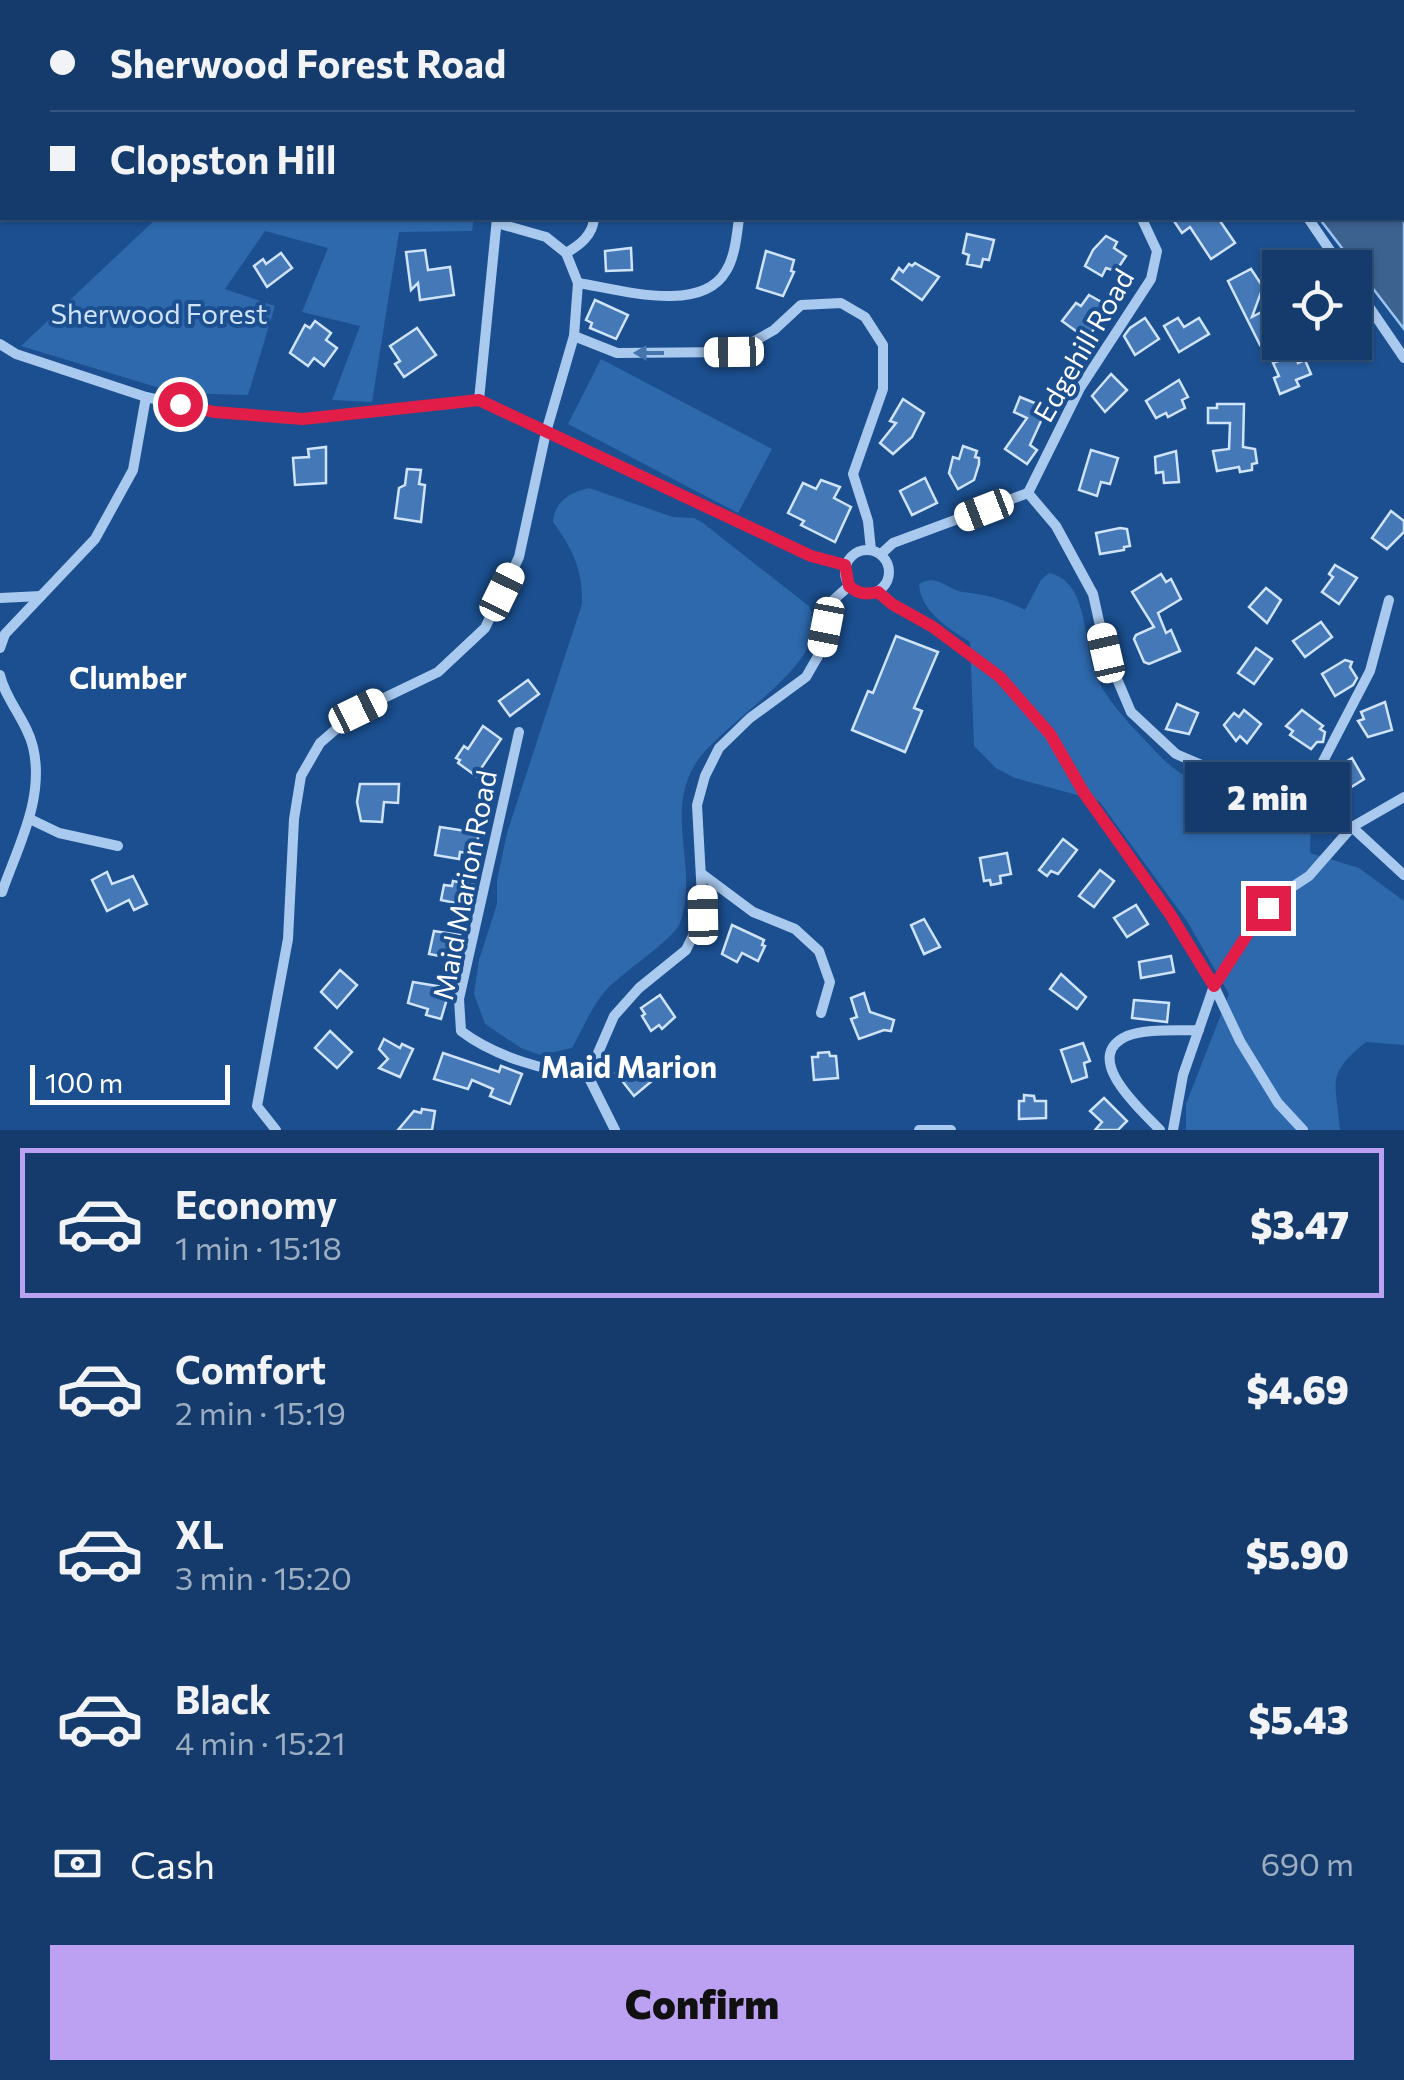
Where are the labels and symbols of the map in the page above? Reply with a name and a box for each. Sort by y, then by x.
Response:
street label: Edgehill Road [1026,263,1140,427]
park label: Sherwood Forest [50,296,268,330]
car [704,336,764,368]
one-way arrow [633,345,665,361]
route start [158,382,203,427]
car [951,485,1017,535]
car [475,558,529,626]
car [806,595,846,659]
car [1085,620,1127,686]
district label: Clumber [69,658,187,695]
car [324,684,392,738]
callout: 2 min [1186,763,1350,833]
street label: Maid Marion Road [425,767,503,1003]
car [687,885,719,945]
route end [1246,886,1291,931]
district label: Maid Marion [541,1047,717,1084]
scale bar [30,1060,230,1104]

